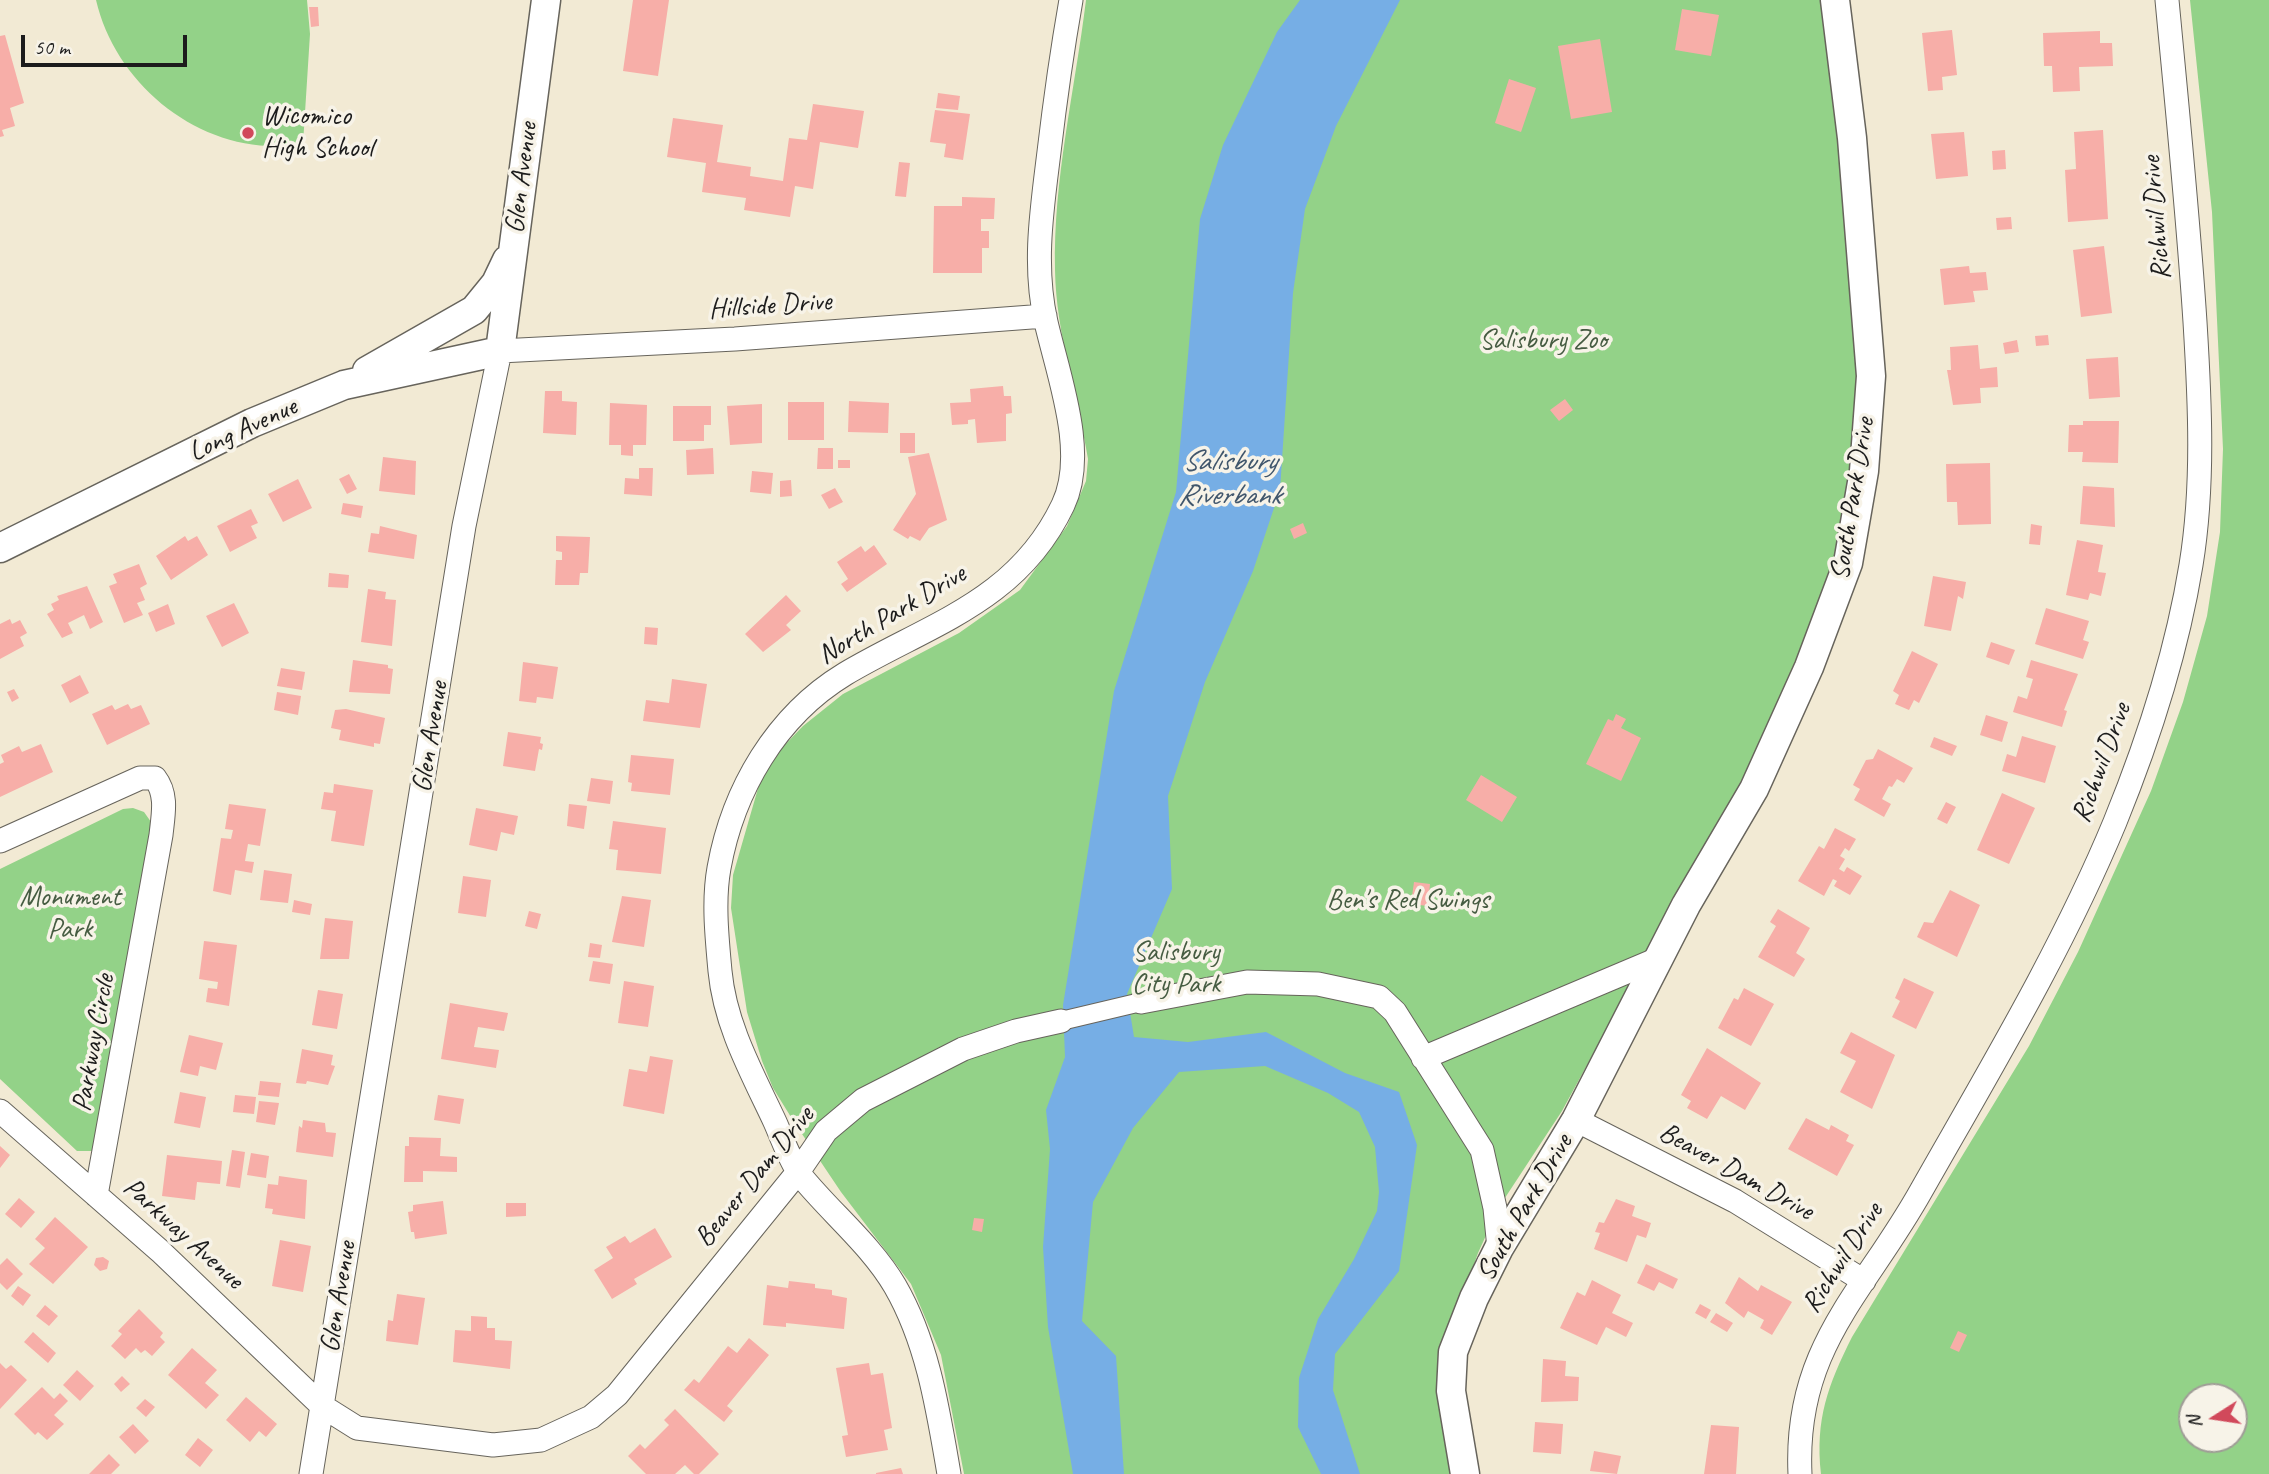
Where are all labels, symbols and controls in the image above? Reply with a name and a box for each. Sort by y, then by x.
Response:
scale bar [24,21,191,65]
text: 50 m [34,34,70,60]
place label: Wicomico High School [262,100,373,166]
street label: Glen Avenue [499,121,545,235]
marker: Wicomico High School [240,125,256,141]
street label: Richwil Drive [2135,155,2179,281]
street label: Hillside Drive [708,285,832,327]
park label: Salisbury Zoo [1479,324,1607,358]
street label: Long Avenue [184,390,302,470]
street label: South Park Drive [1824,415,1882,583]
water label: Salisbury Riverbank [1178,444,1280,514]
street label: North Park Drive [812,558,972,672]
street label: Glen Avenue [406,679,456,795]
street label: Richwil Drive [2065,699,2139,827]
park label: Monument Park [19,881,121,947]
park label: Ben's Red Swings [1327,884,1489,918]
park label: Salisbury City Park [1132,936,1220,1002]
street label: Parkway Circle [65,972,123,1114]
street label: Beaver Dam Drive [688,1100,822,1254]
street label: Beaver Dam Drive [1653,1116,1819,1228]
street label: South Park Drive [1470,1129,1580,1287]
street label: Parkway Avenue [116,1171,250,1297]
street label: Richwil Drive [1795,1197,1891,1319]
street label: Glen Avenue [314,1239,364,1355]
north arrow [2178,1383,2248,1453]
text: N [2181,1414,2207,1430]

